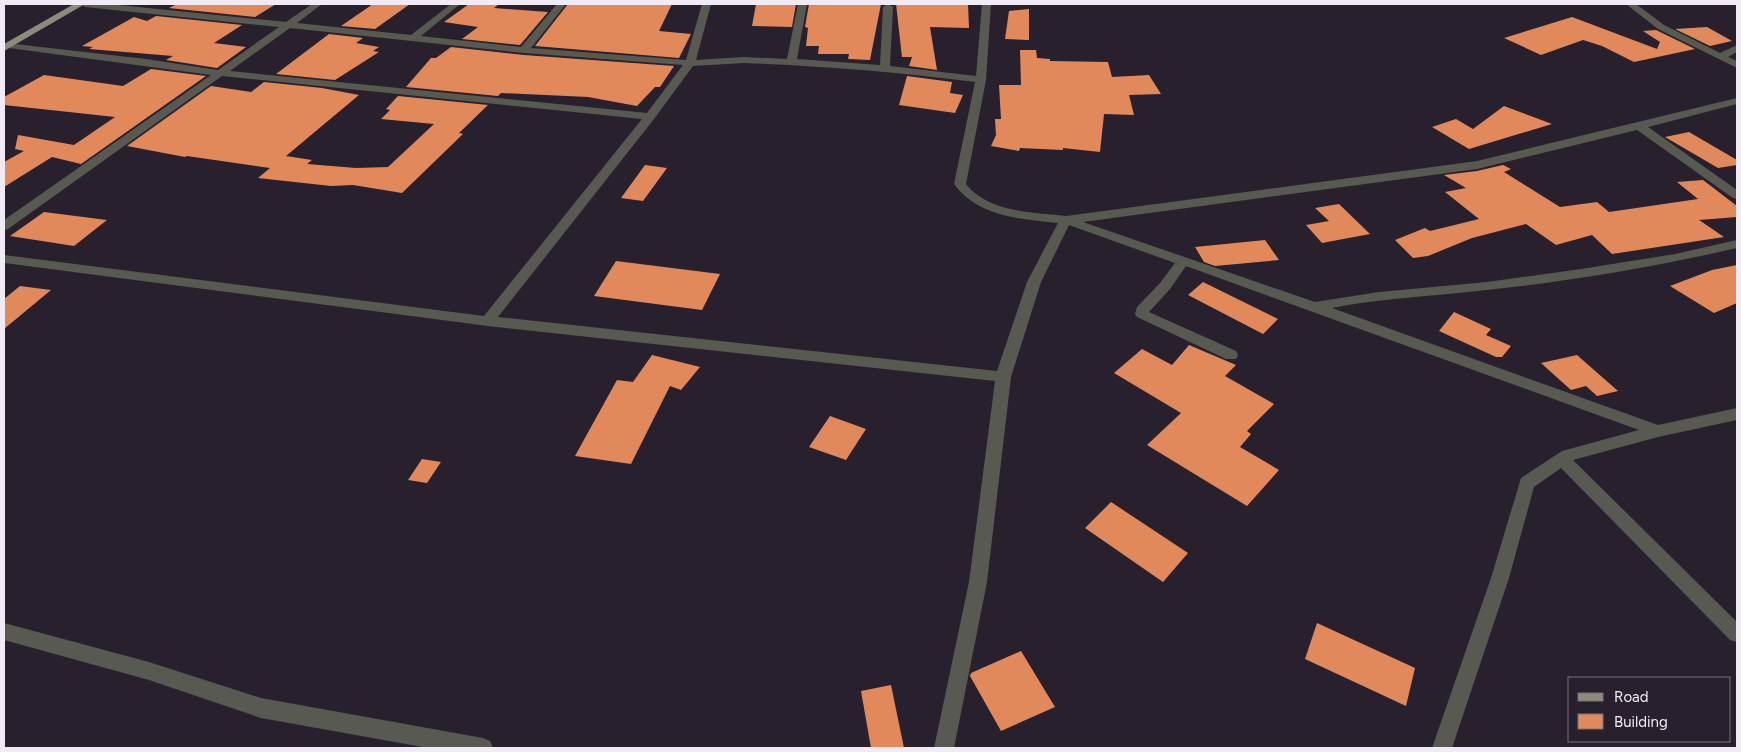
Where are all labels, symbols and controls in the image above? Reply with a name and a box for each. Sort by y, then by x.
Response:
legend [1568,677,1731,742]
text: Road [1614,688,1649,706]
text: Building [1614,713,1668,731]

